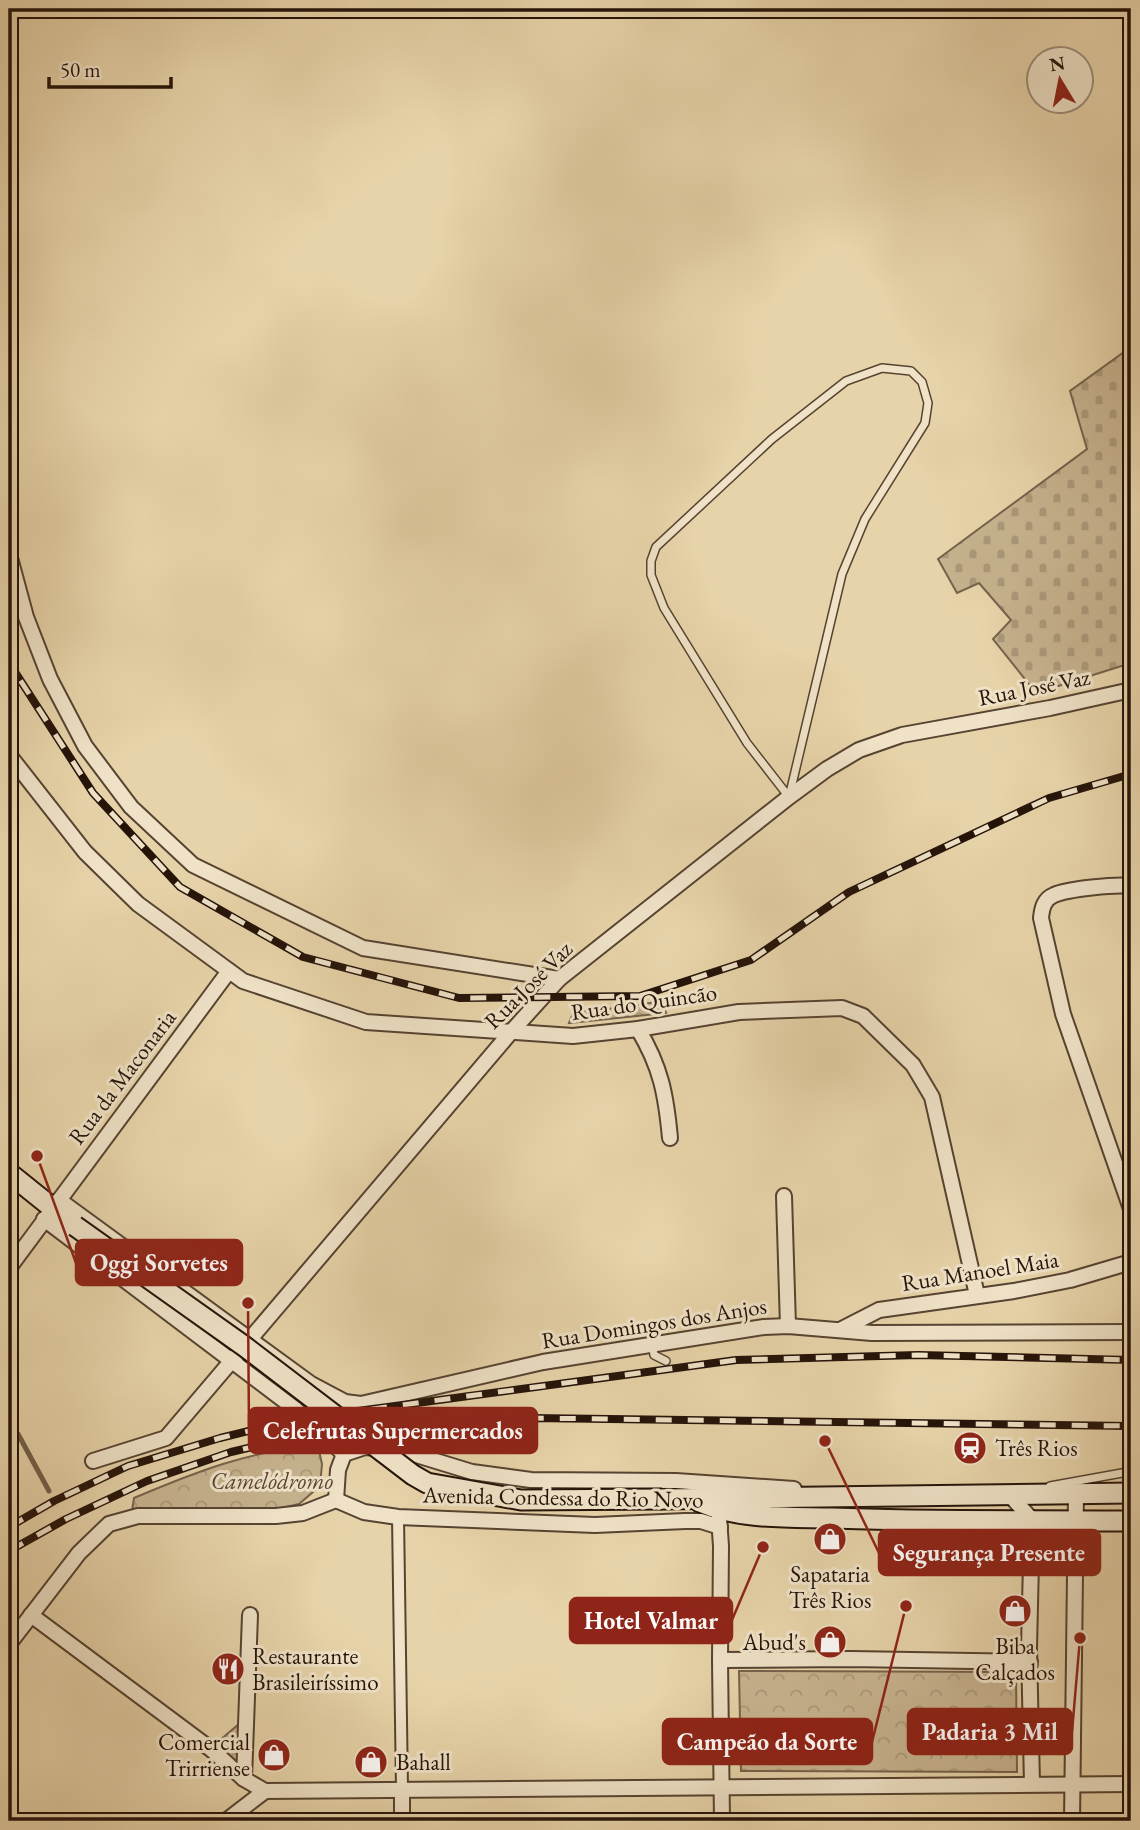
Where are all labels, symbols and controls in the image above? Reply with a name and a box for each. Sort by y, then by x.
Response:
scale bar [49,46,172,90]
north arrow [1024,46,1094,116]
text: N [1047,50,1067,77]
text: 50 m [60,56,101,83]
street label: Rua José Vaz [976,661,1093,713]
street label: Rua José Vaz [477,934,579,1036]
street label: Rua do Quincão [569,977,719,1027]
street label: Rua da Maconaria [61,1003,183,1150]
callout: Oggi Sorvetes [76,1240,242,1285]
street label: Rua Manoel Maia [899,1244,1061,1298]
text: Oggi Sorvetes [90,1247,228,1279]
street label: Rua Domingos dos Anjos [539,1290,769,1356]
callout: Celefrutas Supermercados [249,1408,537,1453]
text: Celefrutas Supermercados [263,1415,523,1446]
station icon: Três Rios [951,1429,989,1467]
place label: Três Rios [995,1433,1078,1463]
park label: Camelódromo [211,1466,333,1496]
street label: Avenida Condessa do Rio Novo [421,1480,704,1514]
shop icon: Sapataria Três Rios [811,1520,849,1558]
callout: Segurança Presente [879,1530,1100,1575]
text: Segurança Presente [893,1537,1085,1569]
place label: Sapataria Três Rios [789,1559,871,1615]
shop icon: Biba Calçados [996,1592,1034,1630]
callout: Hotel Valmar [570,1598,732,1643]
text: Hotel Valmar [584,1605,718,1636]
shop icon: Abud's [811,1623,849,1661]
place label: Abud's [741,1627,806,1657]
place label: Biba Calçados [975,1631,1055,1687]
place label: Restaurante Brasileiríssimo [252,1641,379,1697]
restaurant icon: Restaurante Brasileiríssimo [209,1650,247,1688]
callout: Padaria 3 Mil [908,1709,1072,1754]
text: Padaria 3 Mil [922,1716,1058,1747]
callout: Campeão da Sorte [663,1719,872,1764]
text: Campeão da Sorte [677,1726,857,1757]
place label: Comercial Trirriense [158,1727,250,1783]
shop icon: Comercial Trirriense [255,1736,293,1774]
shop icon: Bahall [352,1743,390,1781]
place label: Bahall [396,1747,451,1777]

